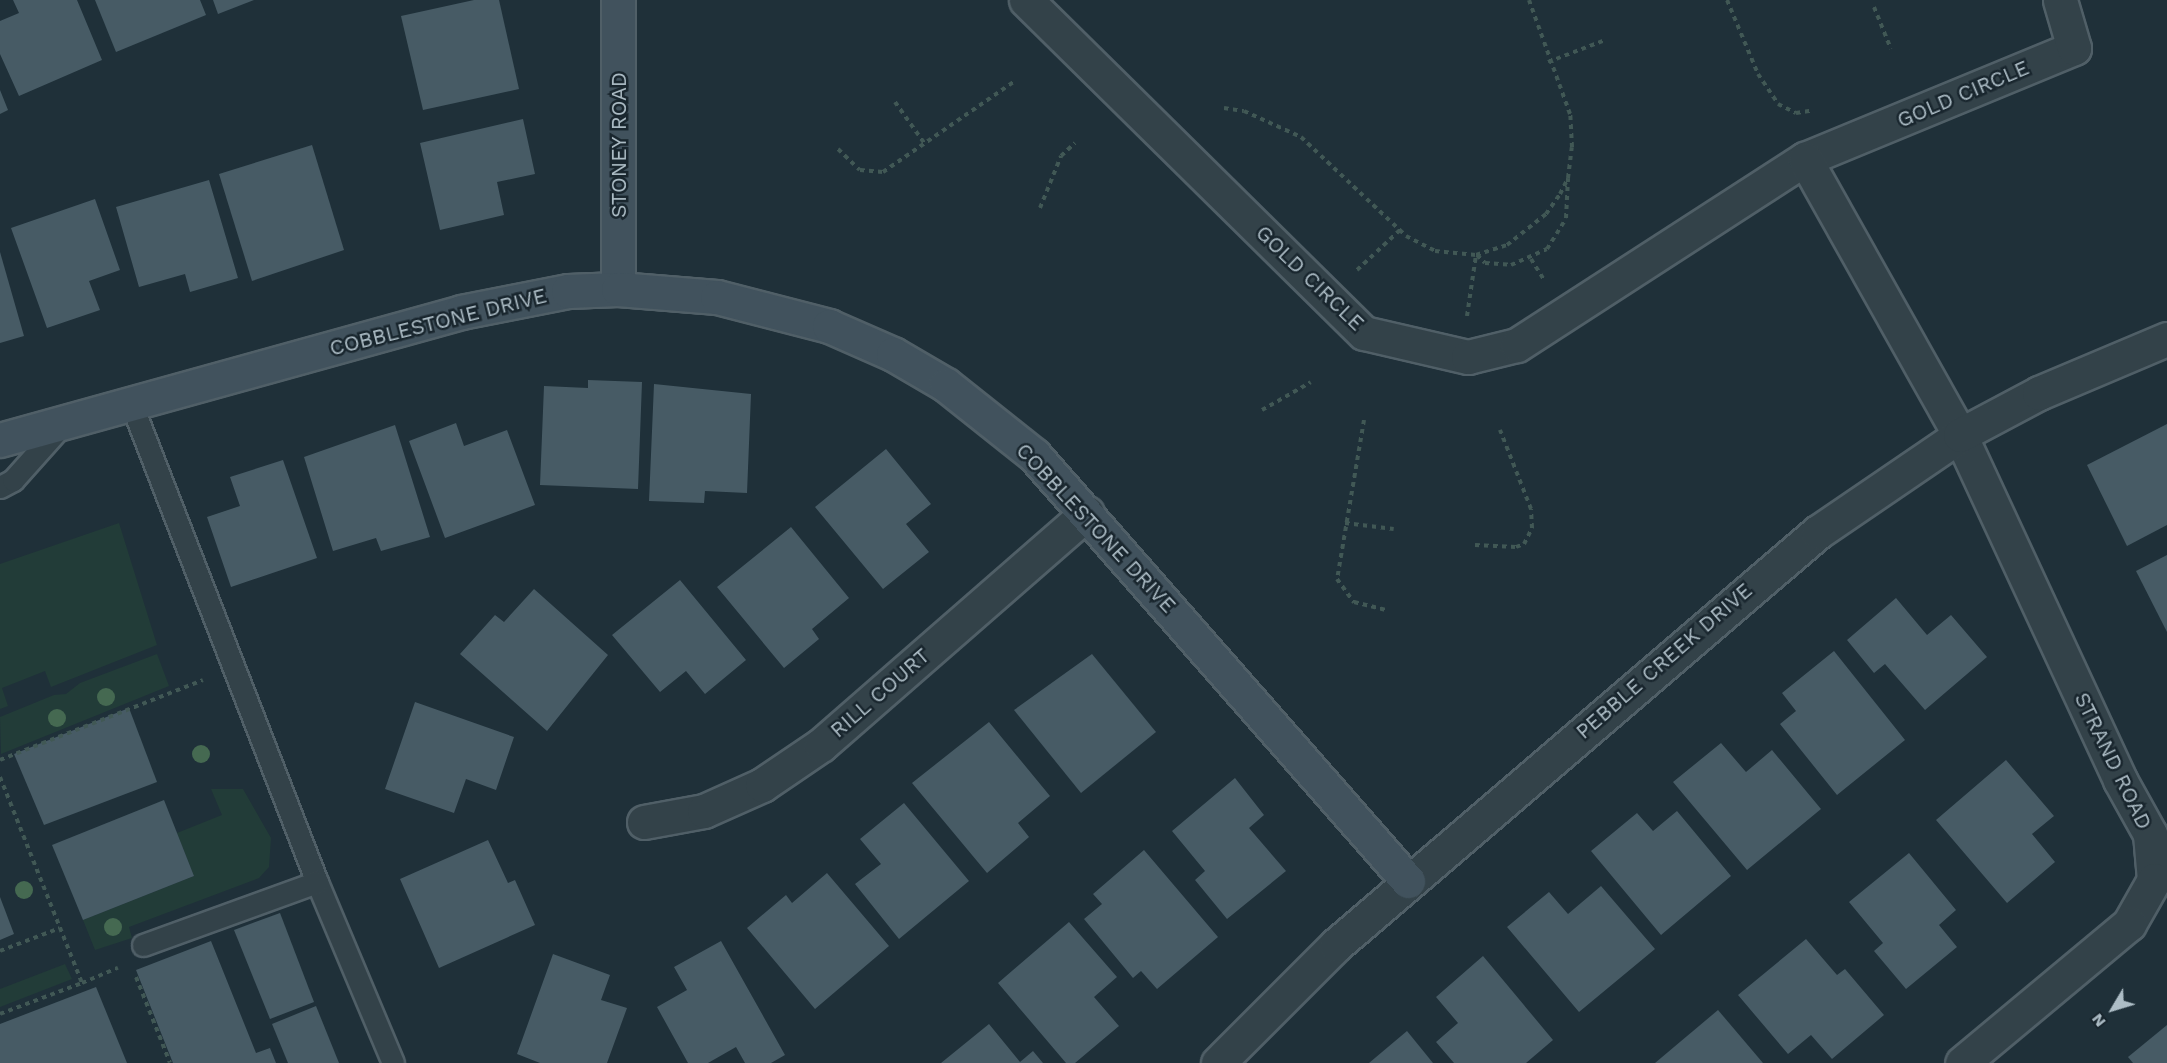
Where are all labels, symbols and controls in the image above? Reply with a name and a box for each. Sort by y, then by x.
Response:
street label: GOLD CIRCLE [1893,55,2033,133]
street label: STONEY ROAD [606,72,632,218]
street label: GOLD CIRCLE [1251,220,1369,336]
street label: COBBLESTONE DRIVE [327,283,549,361]
street label: COBBLESTONE DRIVE [1011,438,1181,618]
street label: PEBBLE CREEK DRIVE [1571,578,1757,744]
street label: RILL COURT [825,643,935,743]
street label: STRAND ROAD [2069,688,2157,834]
north arrow [2083,979,2143,1039]
text: N [2087,1010,2110,1031]

